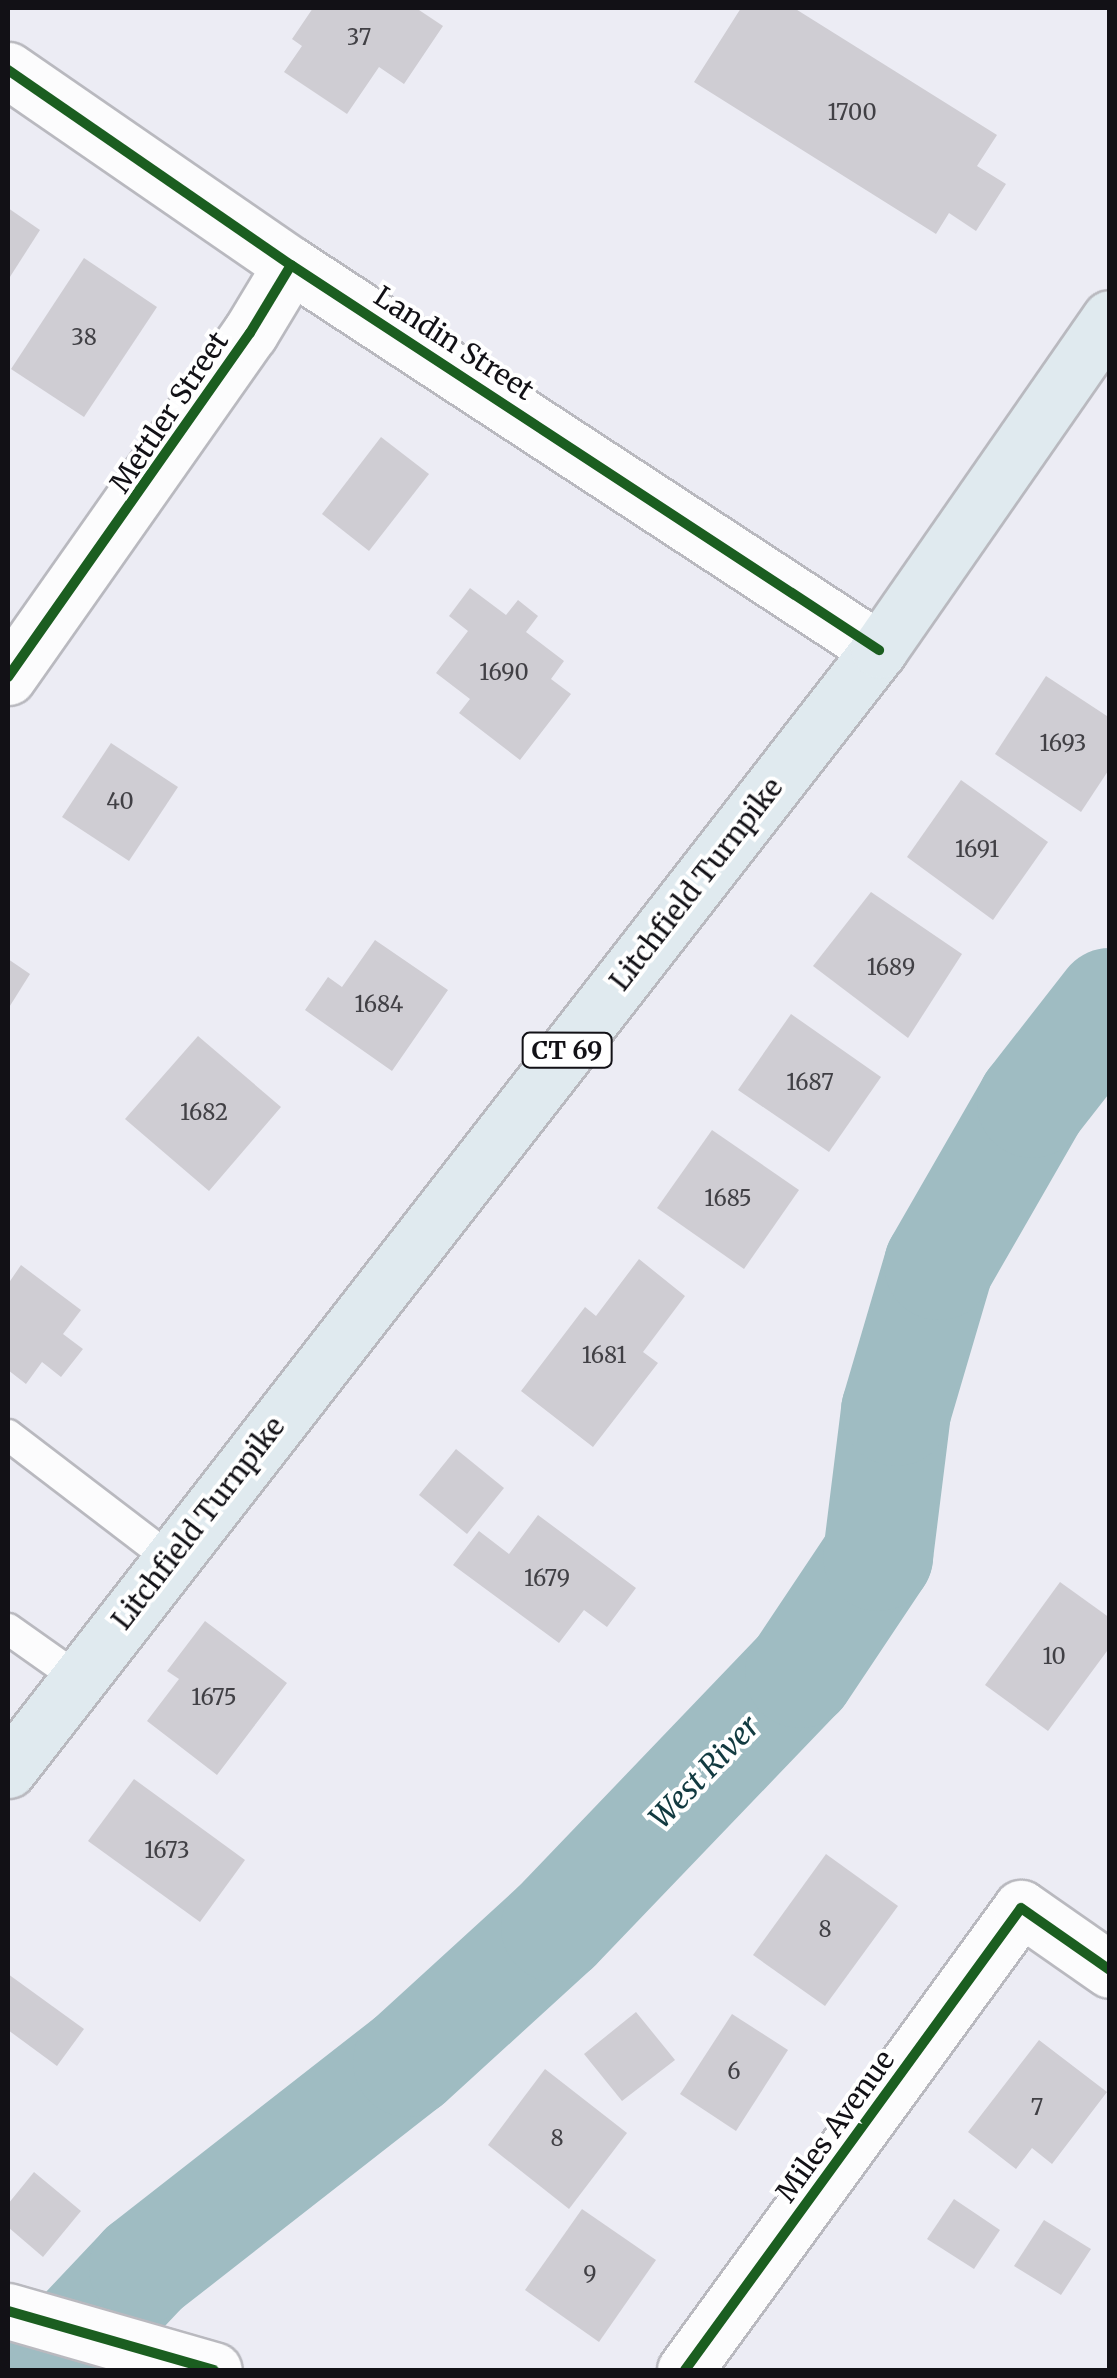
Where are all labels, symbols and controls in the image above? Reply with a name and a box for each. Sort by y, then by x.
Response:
house number: 37 [347,25,371,51]
house number: 1700 [827,100,877,126]
street label: Landin Street [368,279,540,407]
house number: 38 [71,325,97,351]
street label: Mettler Street [103,325,235,499]
house number: 1690 [479,660,529,686]
house number: 1693 [1040,731,1086,757]
street label: Litchfield Turnpike [603,771,789,997]
house number: 40 [106,789,134,815]
house number: 1691 [955,837,999,863]
house number: 1689 [867,955,915,981]
house number: 1684 [355,992,403,1018]
road number: CT 69 [520,1030,614,1070]
house number: 1687 [786,1070,834,1096]
house number: 1682 [180,1100,228,1126]
house number: 1685 [704,1186,752,1212]
house number: 1681 [582,1343,626,1369]
street label: Litchfield Turnpike [105,1410,291,1636]
house number: 1679 [524,1566,570,1592]
house number: 10 [1042,1644,1066,1670]
house number: 1675 [191,1685,237,1711]
water label: West River [642,1708,766,1836]
house number: 1673 [144,1838,190,1864]
house number: 8 [818,1917,832,1943]
street label: Miles Avenue [769,2044,901,2208]
house number: 6 [727,2059,741,2085]
house number: 7 [1031,2095,1043,2121]
house number: 8 [550,2126,564,2152]
house number: 9 [583,2262,597,2288]

